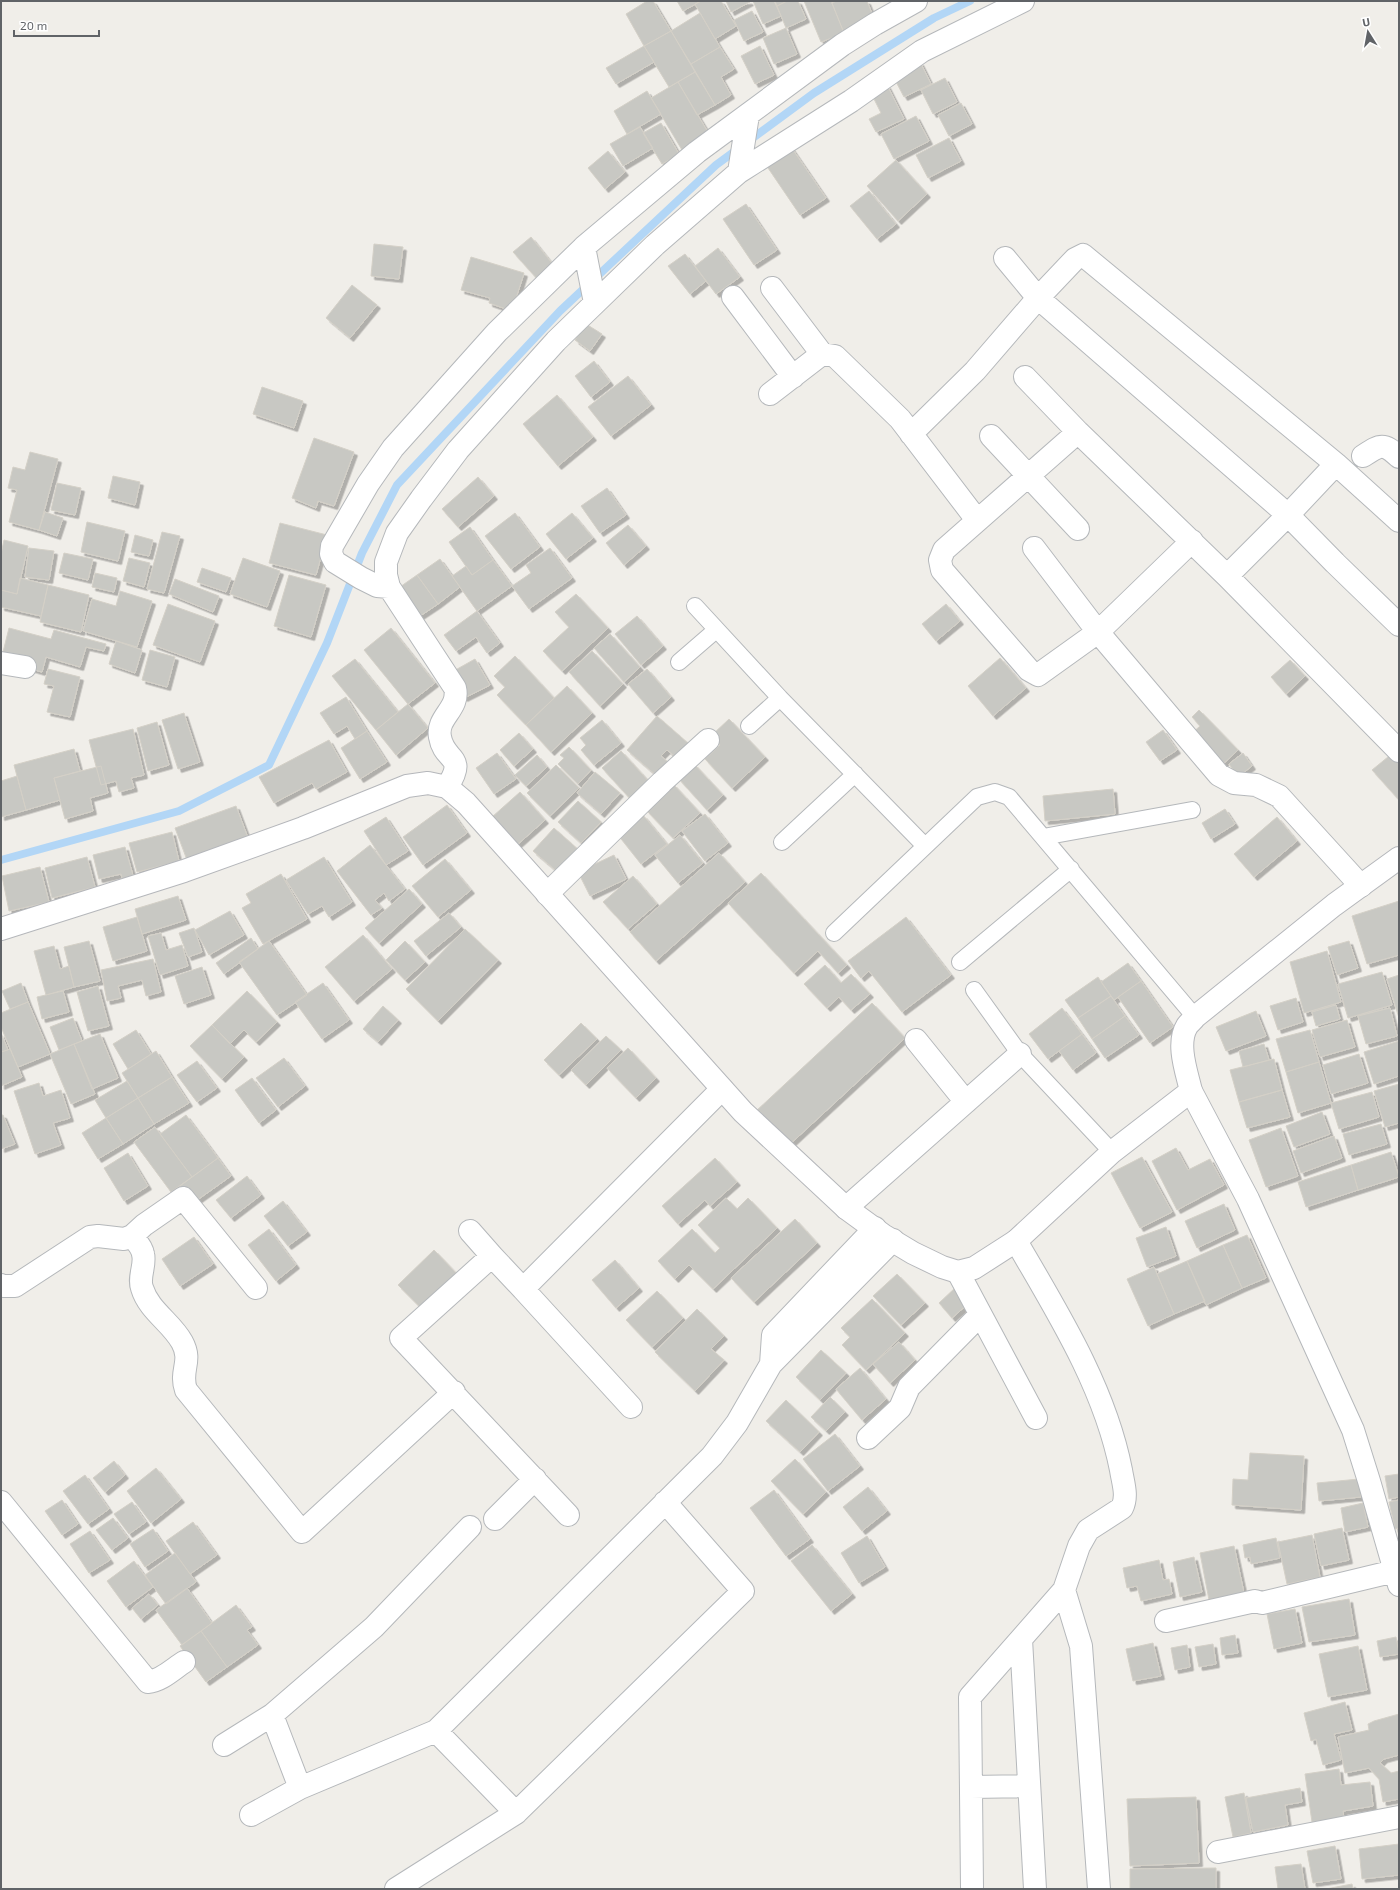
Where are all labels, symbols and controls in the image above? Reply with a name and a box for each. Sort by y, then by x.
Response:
scale bar [14,12,99,38]
north arrow [1348,12,1388,52]
text: U [1361,15,1371,29]
text: 20 m [20,18,47,32]

